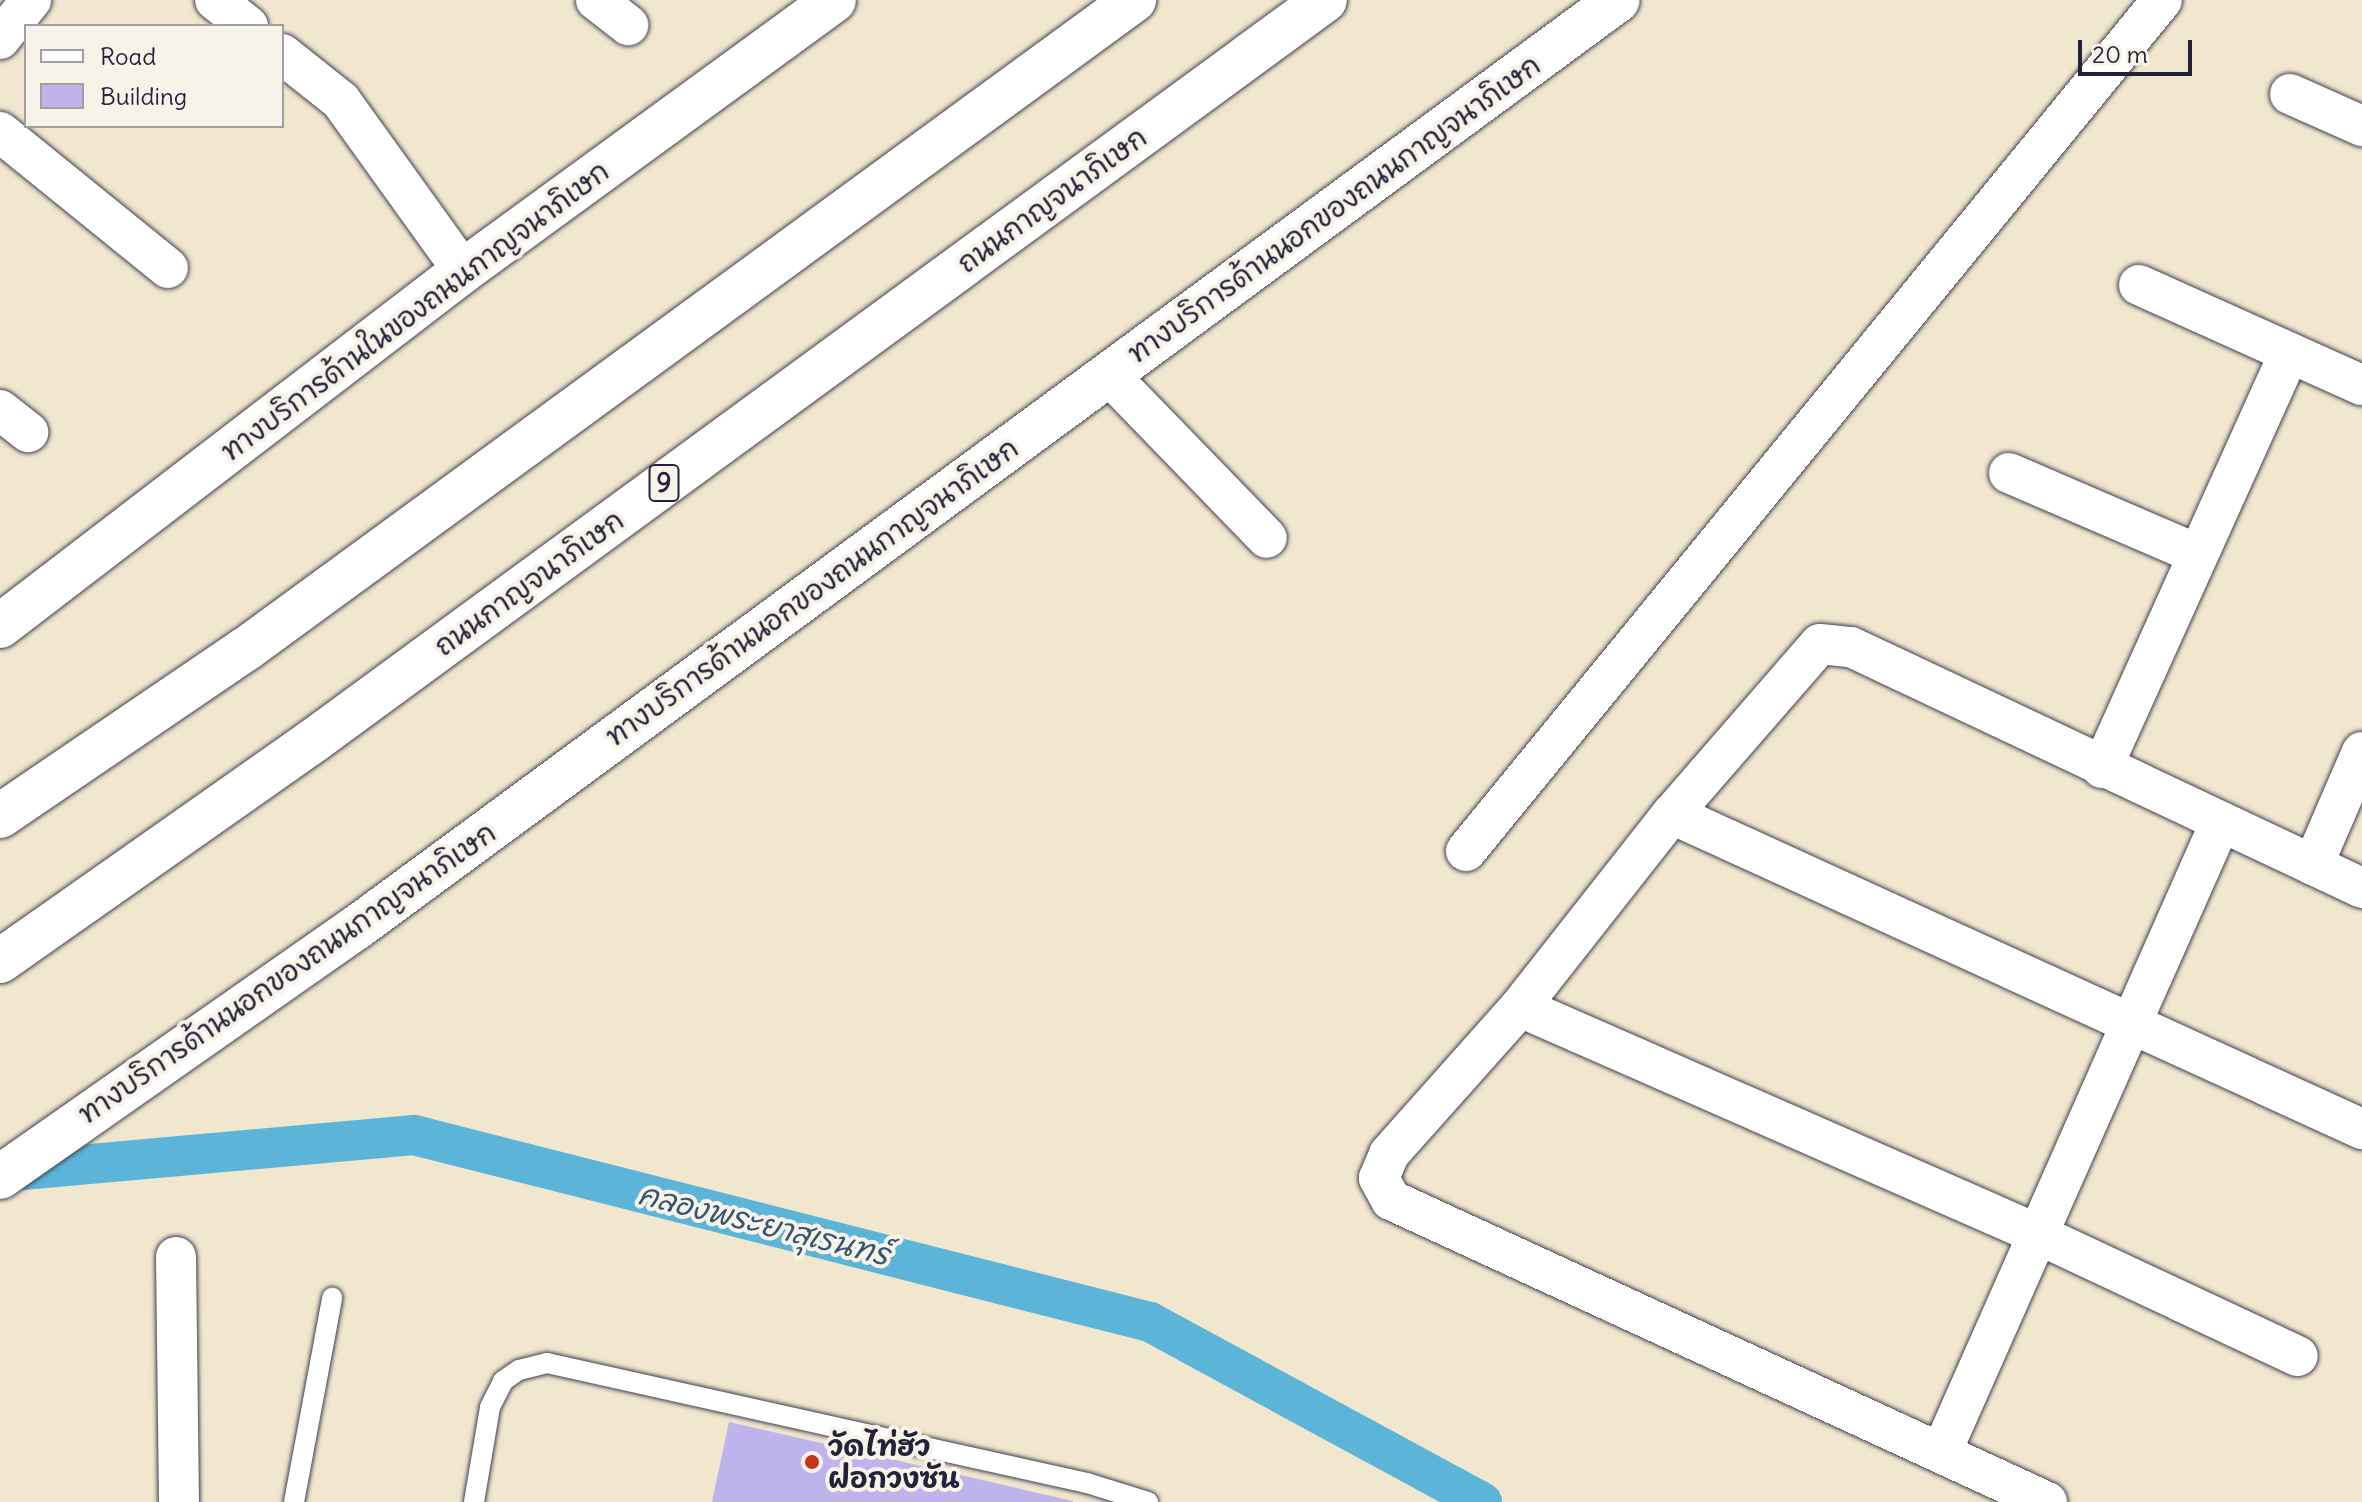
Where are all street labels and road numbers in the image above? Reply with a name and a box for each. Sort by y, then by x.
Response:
street label: ทางบริการด้านนอกของถนนกาญจนาภิเษก [1121,48,1547,370]
street label: ถนนกาญจนาภิเษก [951,120,1153,280]
street label: ทางบริการด้านในของถนนกาญจนาภิเษก [214,154,616,468]
street label: ทางบริการด้านนอกของถนนกาญจนาภิเษก [599,431,1025,753]
road number: 9 [648,461,680,505]
street label: ถนนกาญจนาภิเษก [428,503,630,663]
street label: ทางบริการด้านนอกของถนนกาญจนาภิเษก [72,815,502,1131]

